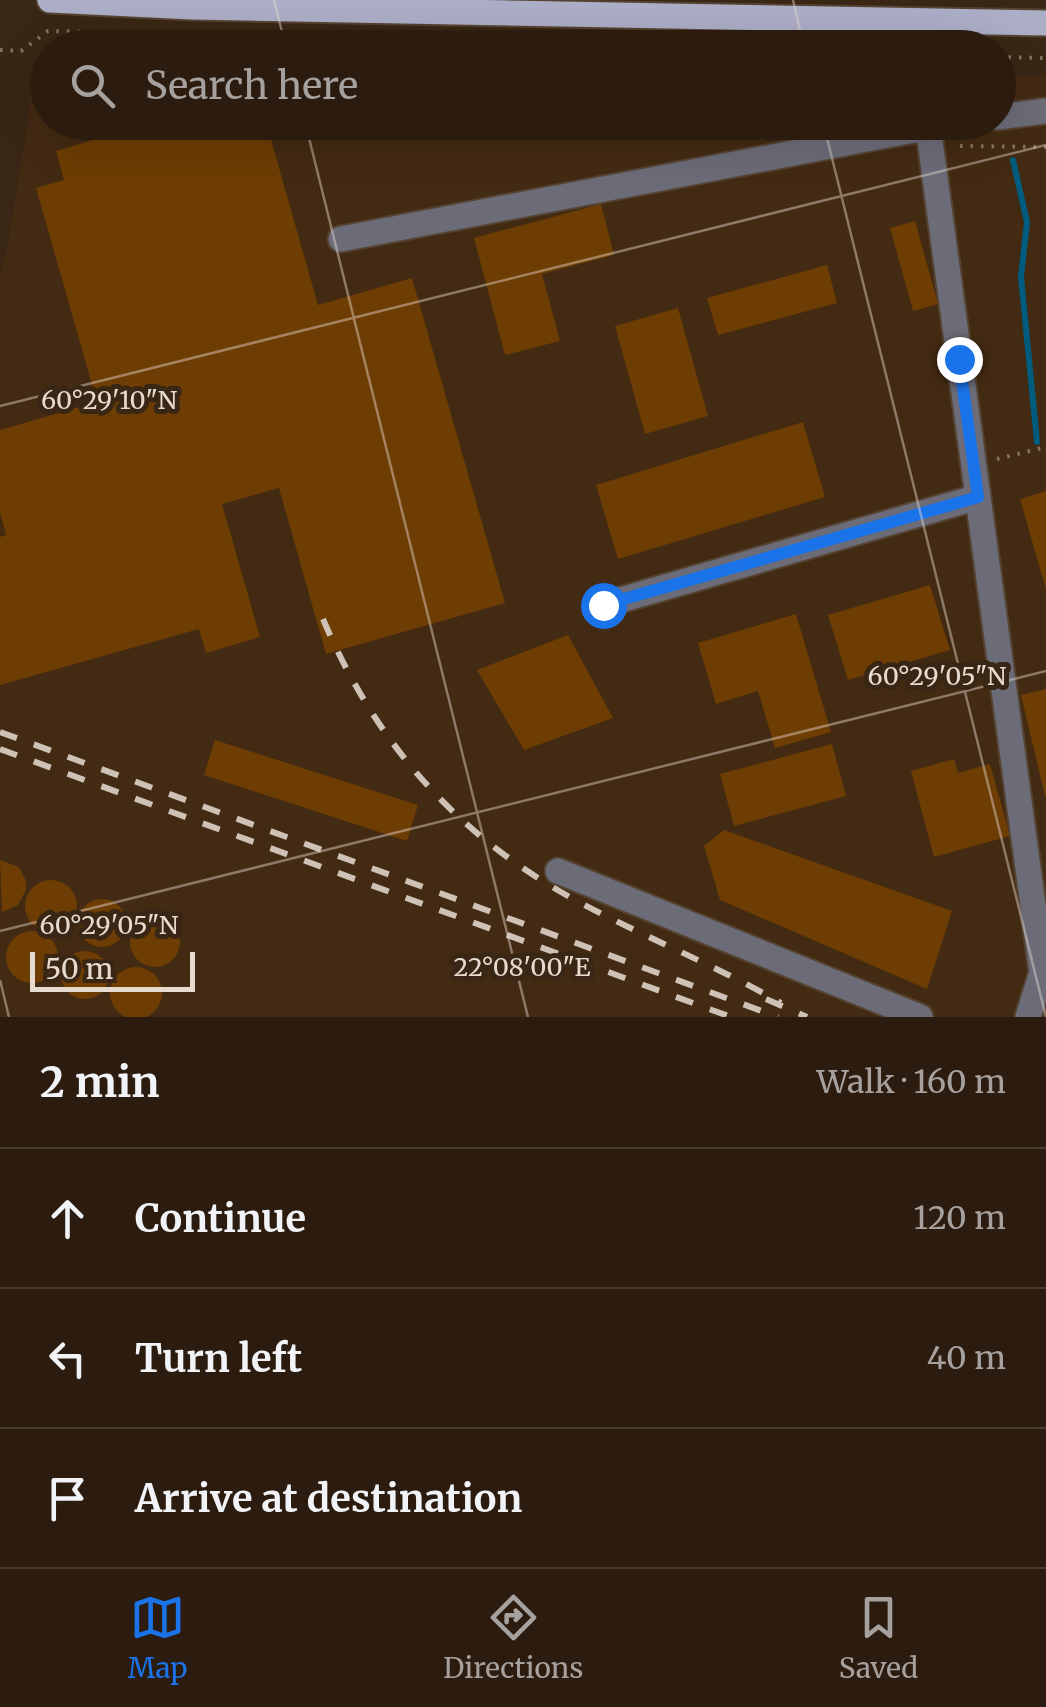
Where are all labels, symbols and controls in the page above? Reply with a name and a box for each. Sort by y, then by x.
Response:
search box [30,30,1016,140]
icon: search [65,58,120,113]
text: Search here [145,62,358,109]
route end [937,337,983,383]
text: 60°29'10"N [41,384,177,416]
route start [581,583,627,629]
text: 60°29'05"N [868,660,1006,692]
text: 60°29'05"N [40,909,178,941]
scale bar [30,947,195,991]
text: 50 m [45,951,113,987]
text: 22°08'00"E [454,951,591,983]
text: 2 min [40,1056,160,1108]
text: Walk · 160 m [817,1062,1006,1102]
icon: ahead [40,1191,95,1246]
text: Continue [135,1195,306,1242]
text: 120 m [914,1198,1006,1238]
icon: left [40,1331,95,1386]
text: Turn left [135,1335,302,1382]
text: 40 m [927,1338,1006,1378]
icon: arrive [40,1471,95,1526]
text: Arrive at destination [135,1475,522,1522]
tab: Map [128,1590,188,1686]
tab: Directions [443,1590,583,1686]
tab: Saved [839,1590,918,1686]

